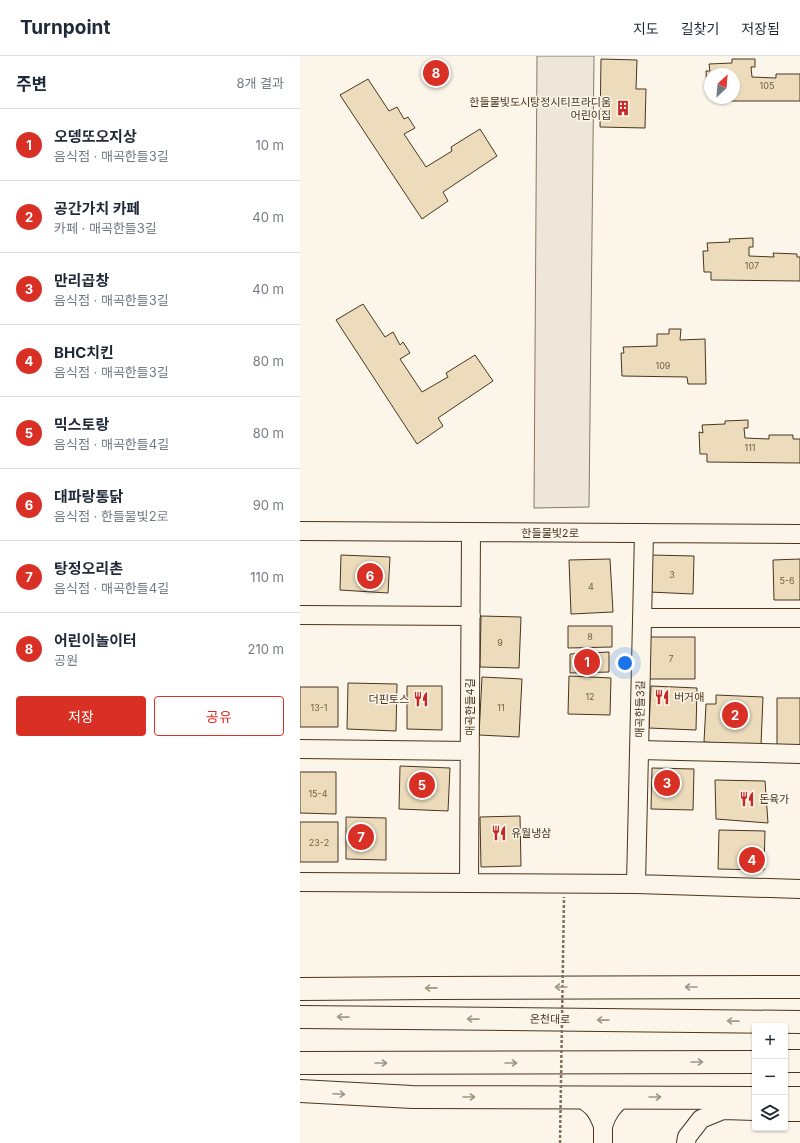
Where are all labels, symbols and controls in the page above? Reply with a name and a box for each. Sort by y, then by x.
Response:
text: Turnpoint [20,16,110,39]
text: 지도 [633,20,659,37]
text: 길찾기 [681,20,719,37]
text: 저장됨 [741,20,780,37]
pin: 8 [423,58,449,88]
north arrow [704,68,740,104]
text: 주변 [16,74,47,94]
text: 8개 결과 [236,75,284,91]
house number: 105 [760,80,774,91]
place label: 한들물빛도시탕정시티프라디움 어린이집 [469,95,611,122]
building icon: 한들물빛도시탕정시티프라디움 어린이집 [614,99,632,117]
text: 오뎅또오지상 [54,127,137,146]
text: 1 [26,137,32,153]
text: 10 m [255,137,284,153]
text: 음식점 · 매곡한들3길 [54,148,169,164]
text: 공간가치 카페 [54,199,140,218]
text: 2 [25,209,33,225]
text: 40 m [252,209,284,225]
text: 카페 · 매곡한들3길 [54,220,157,236]
house number: 107 [745,260,759,271]
text: 만리곱창 [54,271,109,290]
text: 3 [25,281,33,297]
text: 40 m [252,281,284,297]
text: 음식점 · 매곡한들3길 [54,292,169,308]
text: BHC치킨 [54,343,114,362]
text: 4 [25,353,33,369]
text: 80 m [253,353,284,369]
house number: 109 [656,360,671,371]
text: 음식점 · 매곡한들3길 [54,364,169,380]
text: 믹스토랑 [54,415,109,434]
text: 5 [25,425,33,441]
text: 80 m [253,425,284,441]
text: 음식점 · 매곡한들4길 [54,436,169,452]
house number: 111 [745,442,755,453]
text: 대파랑통닭 [54,487,123,506]
text: 6 [25,497,33,513]
text: 90 m [253,497,284,513]
text: 음식점 · 한들물빛2로 [54,508,169,524]
street label: 한들물빛2로 [521,526,579,540]
text: 탕정오리촌 [54,559,123,578]
pin: 6 [357,561,383,591]
text: 7 [25,569,33,585]
text: 110 m [250,569,284,585]
house number: 3 [669,569,675,580]
house number: 5-6 [779,575,795,586]
text: 음식점 · 매곡한들4길 [54,580,169,596]
house number: 4 [588,581,594,592]
text: 어린이놀이터 [54,631,137,650]
house number: 8 [587,631,593,642]
house number: 9 [497,637,503,648]
text: 8 [25,641,33,657]
text: 210 m [248,641,284,657]
pin: 1 [574,647,600,677]
text: 공원 [54,652,78,668]
your location [615,653,635,673]
house number: 7 [668,653,674,664]
street label: 매곡한들4길 [463,678,477,736]
street label: 매곡한들3길 [633,680,647,738]
restaurant icon: 버거애 [653,688,671,706]
restaurant icon: 더핀토스 [412,690,430,708]
place label: 버거애 [674,690,704,704]
house number: 12 [585,691,595,702]
place label: 더핀토스 [369,692,409,706]
button: 저장 [16,696,146,736]
button: 공유 [154,696,284,736]
pin: 2 [722,700,748,730]
house number: 13-1 [310,702,328,713]
house number: 11 [497,702,505,713]
pin: 3 [654,768,680,798]
pin: 5 [409,770,435,800]
house number: 15-4 [308,788,328,799]
restaurant icon: 돈육가 [738,790,756,808]
place label: 돈육가 [759,792,789,806]
pin: 7 [348,822,374,852]
restaurant icon: 유월냉삼 [490,824,508,842]
place label: 유월냉삼 [511,826,551,840]
house number: 23-2 [309,837,329,848]
pin: 4 [739,845,765,875]
one-way arrow [555,983,568,991]
one-way arrow [685,983,698,991]
one-way arrow [425,984,438,992]
street label: 온천대로 [530,1012,570,1026]
one-way arrow [337,1013,350,1021]
one-way arrow [467,1015,480,1023]
one-way arrow [597,1016,610,1024]
one-way arrow [727,1018,740,1025]
map controls [752,1023,788,1131]
button: + [752,1023,788,1059]
one-way arrow [690,1058,703,1066]
one-way arrow [374,1059,387,1067]
one-way arrow [504,1059,517,1067]
button: − [752,1059,788,1095]
one-way arrow [332,1090,345,1097]
one-way arrow [462,1093,475,1101]
one-way arrow [648,1093,661,1101]
button: layers [752,1095,788,1131]

